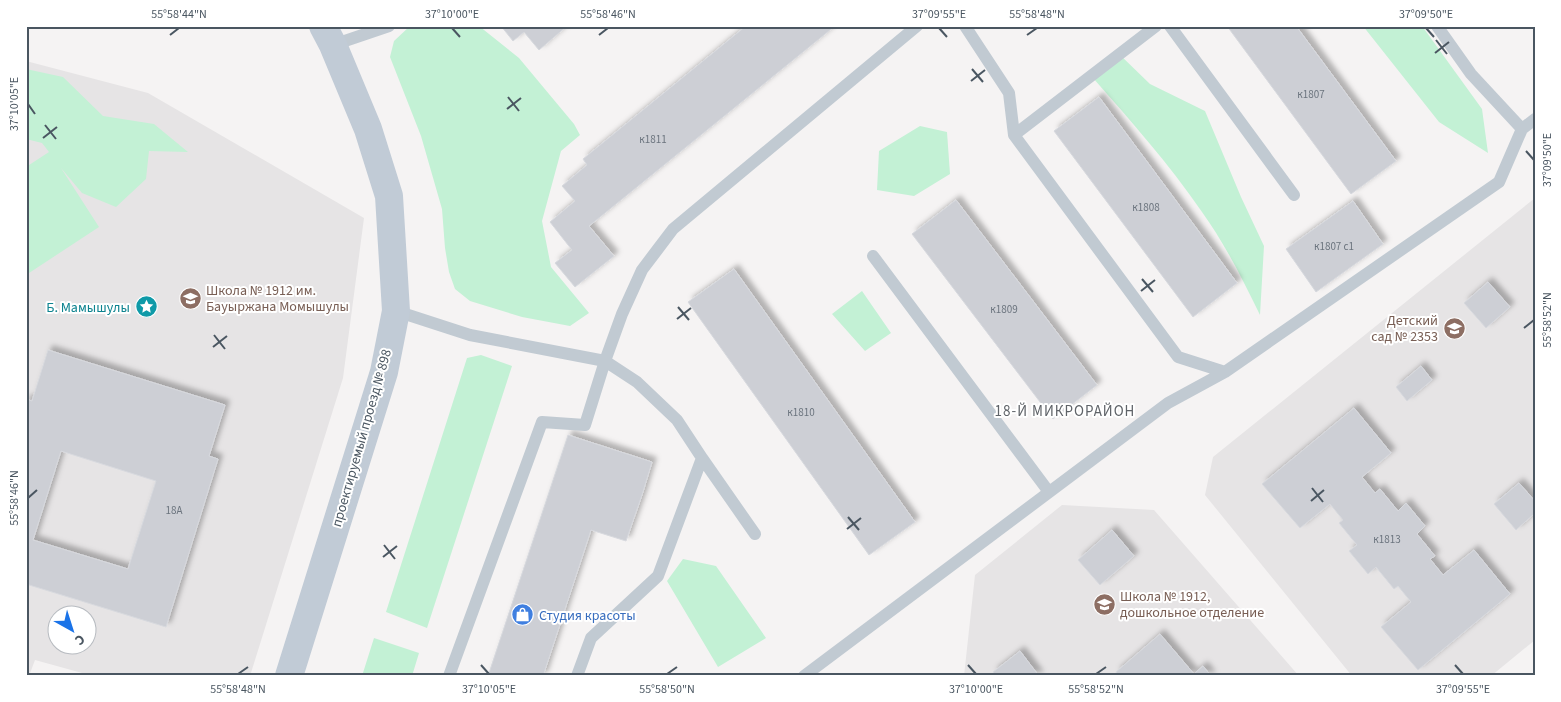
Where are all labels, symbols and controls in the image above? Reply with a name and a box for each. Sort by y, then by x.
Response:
text: 55°58'44"N [151,6,207,23]
text: 37°10'00"E [425,6,479,23]
text: 55°58'46"N [580,6,636,23]
text: 37°09'55"E [912,6,966,23]
text: 55°58'48"N [1009,6,1065,23]
text: 37°09'50"E [1399,6,1453,23]
text: 37°10'05"E [6,77,23,131]
house number: к1807 [1297,87,1325,102]
house number: к1811 [639,132,667,147]
text: 37°09'50"E [1539,133,1556,187]
house number: к1808 [1132,200,1160,215]
house number: к1807 с1 [1314,239,1354,254]
place label: Школа № 1912 им. Бауыржана Момышулы [206,281,349,317]
school or university icon: Школа № 1912 им. Бауыржана Момышулы [178,286,202,310]
text: 55°58'52"N [1539,292,1556,348]
place icon: Б. Мамышулы [134,295,158,319]
place label: Б. Мамышулы [46,298,130,318]
house number: к1809 [990,302,1018,317]
place label: Детский сад № 2353 [1371,311,1438,347]
school or university icon: Детский сад № 2353 [1442,316,1466,340]
street label: проектируемый проезд № 898 [327,347,397,530]
district label: 18-Й МИКРОРАЙОН [995,401,1135,422]
house number: к1810 [787,405,815,420]
text: 55°58'46"N [6,470,23,526]
house number: 18А [166,503,182,518]
house number: к1813 [1373,532,1401,547]
place label: Школа № 1912, дошкольное отделение [1120,587,1264,623]
school or university icon: Школа № 1912, дошкольное отделение [1092,592,1116,616]
shop icon: Студия красоты [511,603,535,627]
north arrow [48,604,98,654]
place label: Студия красоты [539,606,636,626]
text: С [70,629,89,650]
text: 55°58'48"N [210,681,266,698]
text: 37°10'05"E [462,681,516,698]
text: 55°58'50"N [639,681,695,698]
text: 37°10'00"E [949,681,1003,698]
text: 55°58'52"N [1068,681,1124,698]
text: 37°09'55"E [1436,681,1490,698]

